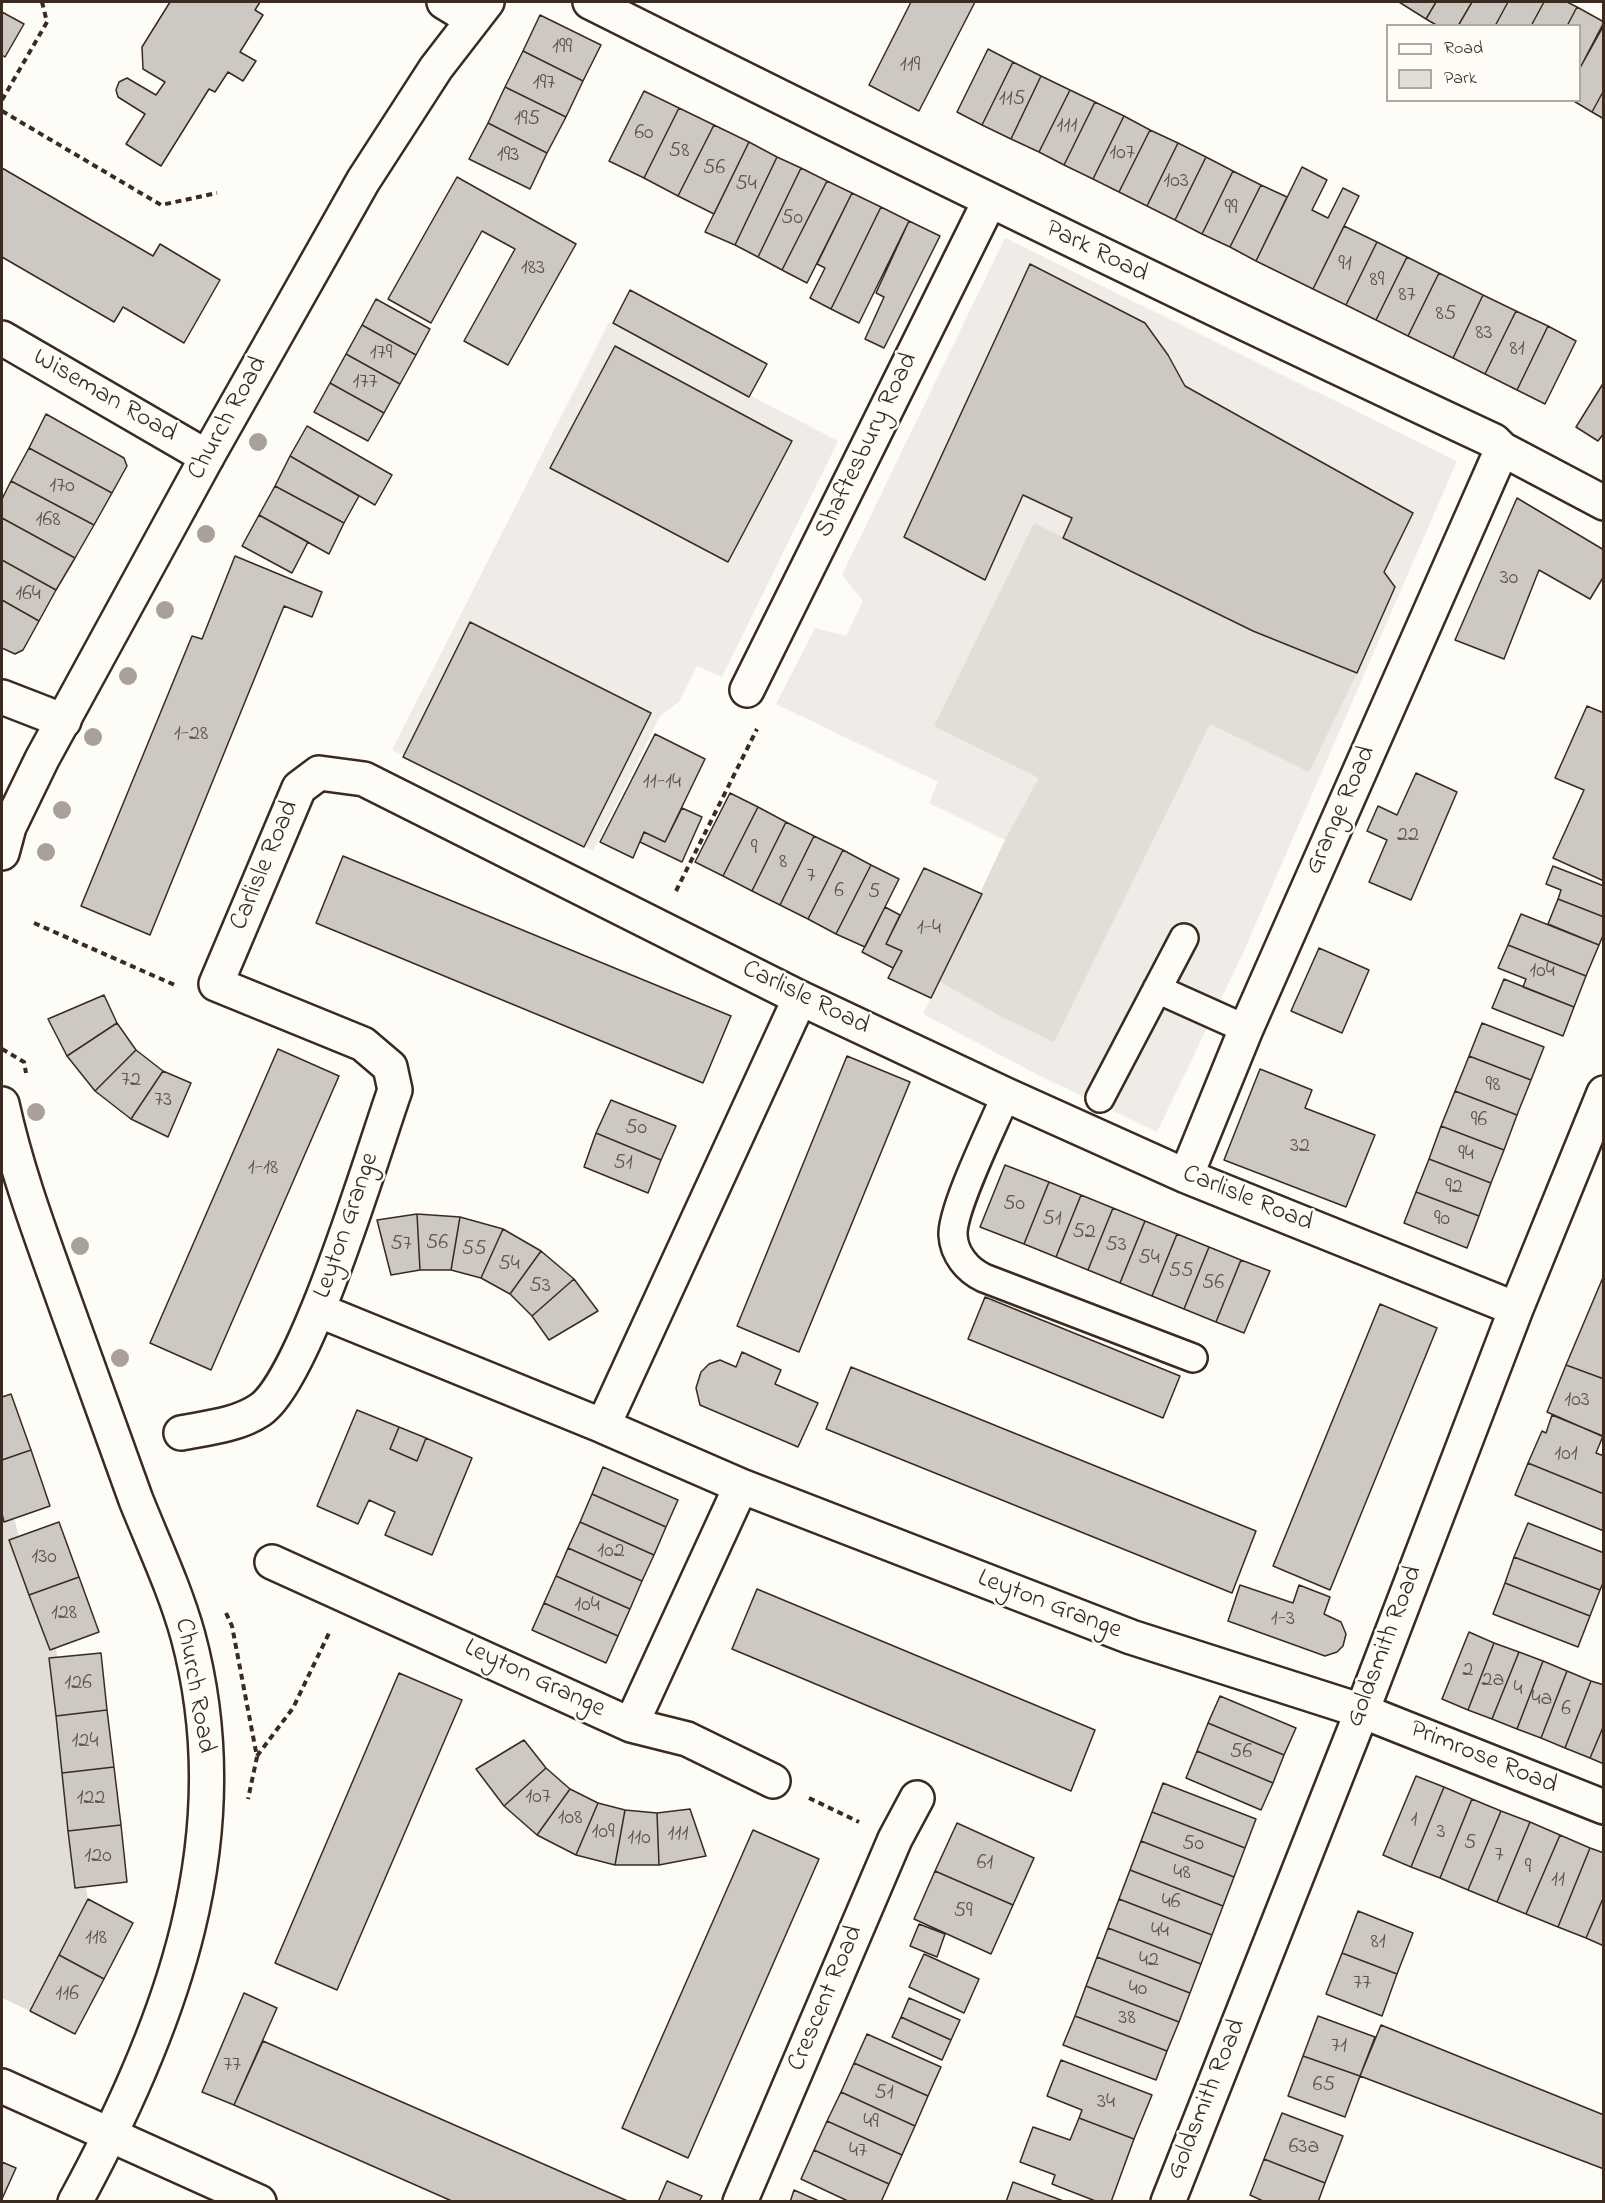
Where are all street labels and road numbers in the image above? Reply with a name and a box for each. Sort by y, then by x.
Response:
street label: Park Road [1040,215,1152,291]
street label: Wiseman Road [26,343,182,451]
street label: Shaftesbury Road [810,348,926,544]
street label: Church Road [182,352,276,486]
street label: Grange Road [1300,742,1384,880]
street label: Carlisle Road [225,797,307,935]
street label: Carlisle Road [736,955,874,1043]
street label: Leyton Grange [309,1149,387,1303]
street label: Carlisle Road [1177,1160,1317,1240]
street label: Goldsmith Road [1341,1562,1431,1732]
street label: Leyton Grange [973,1564,1125,1648]
street label: Church Road [166,1616,220,1756]
street label: Leyton Grange [459,1634,609,1726]
street label: Primrose Road [1405,1715,1561,1803]
street label: Crescent Road [782,1922,872,2076]
street label: Goldsmith Road [1162,2015,1254,2185]

